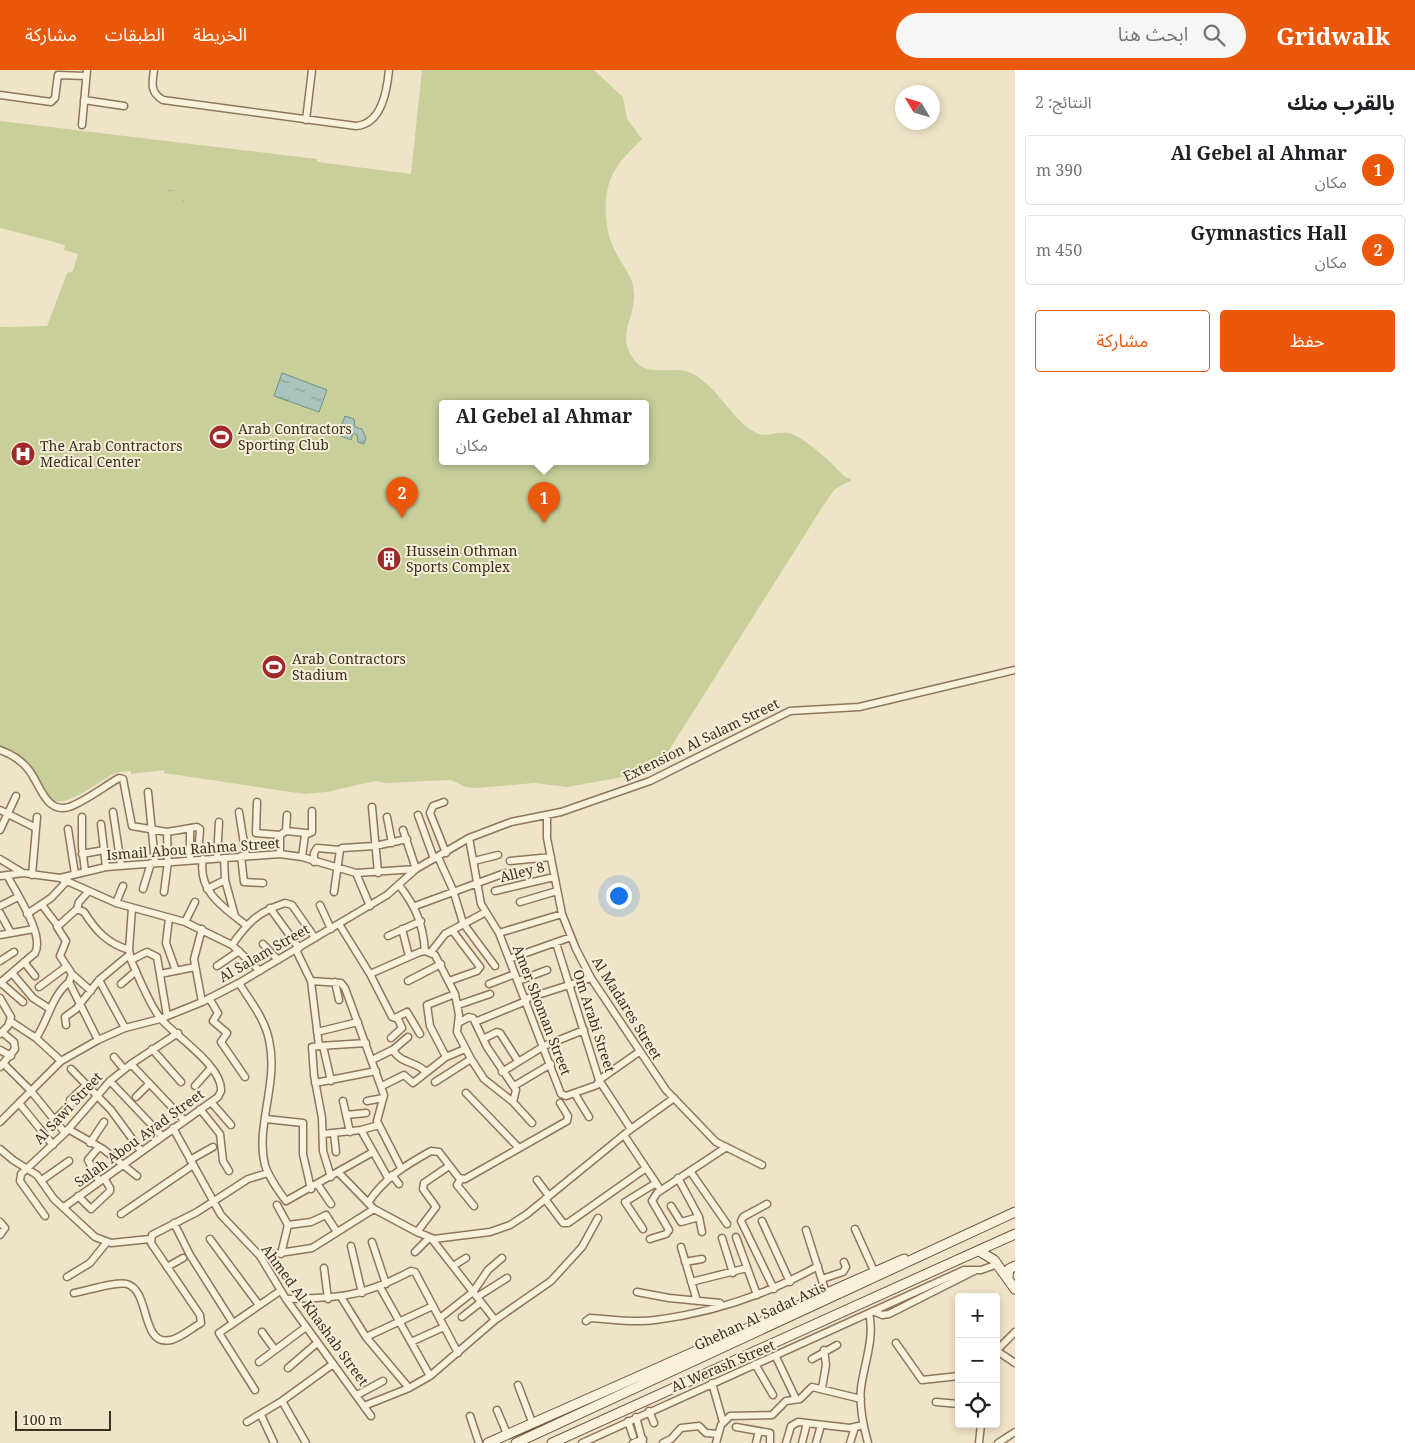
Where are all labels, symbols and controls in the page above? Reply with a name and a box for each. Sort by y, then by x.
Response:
search box [896,13,1246,58]
text: Gridwalk [1276,19,1390,52]
text: ابحث هنا [1118,21,1188,47]
icon: search [1200,21,1228,49]
text: مشاركة [25,22,77,46]
text: الطبقات [105,22,165,46]
text: الخريطة [193,22,247,46]
north arrow [895,85,940,130]
text: بالقرب منك [1287,88,1395,116]
text: النتائج: 2 [1035,91,1091,113]
text: Al Gebel al Ahmar [1171,140,1347,166]
text: 390 m [1036,159,1082,181]
text: 1 [1373,159,1383,181]
text: مكان [1315,171,1347,193]
text: Gymnastics Hall [1191,220,1347,246]
text: 450 m [1036,239,1082,261]
text: 2 [1373,239,1383,261]
text: مكان [1315,251,1347,273]
button: مشاركة [1035,310,1210,372]
button: حفظ [1220,310,1395,372]
popup [439,400,649,465]
text: Al Gebel al Ahmar [456,403,632,429]
place label: Arab Contractors Sporting Club [238,419,352,454]
sports icon: Arab Contractors Sporting Club [208,424,234,450]
text: مكان [456,434,488,456]
place label: The Arab Contractors Medical Center [40,436,183,471]
hospital icon: The Arab Contractors Medical Center [10,441,36,467]
pin: 2 [386,477,418,518]
pin: 1 [528,482,560,523]
place label: Hussein Othman Sports Complex [406,541,518,576]
building icon: Hussein Othman Sports Complex [376,546,402,572]
place label: Arab Contractors Stadium [292,649,406,684]
sports icon: Arab Contractors Stadium [261,654,287,680]
street label: Extension Al Salam Street [620,693,782,786]
street label: Ismail Abou Rahma Street [106,833,280,864]
street label: Alley 8 [498,857,546,886]
your location [606,883,632,909]
street label: Al Salam Street [215,919,313,986]
street label: Amer Shoman Street [509,942,576,1078]
street label: Al Madares Street [588,952,667,1063]
street label: Om Arabi Street [569,967,620,1075]
street label: Al Sawi Street [29,1067,106,1148]
street label: Salah Abou Ayad Street [70,1084,207,1191]
street label: Ahmed Al Khashab Street [258,1240,373,1389]
street label: Ghehan Al Sadat Axis [691,1277,829,1354]
map controls [955,1293,1000,1428]
button: + [955,1293,1000,1338]
street label: Al Werash Street [668,1335,778,1396]
button: − [955,1338,1000,1383]
button: locate [955,1383,1000,1428]
scale bar [15,1408,111,1431]
text: 100 m [22,1410,62,1429]

